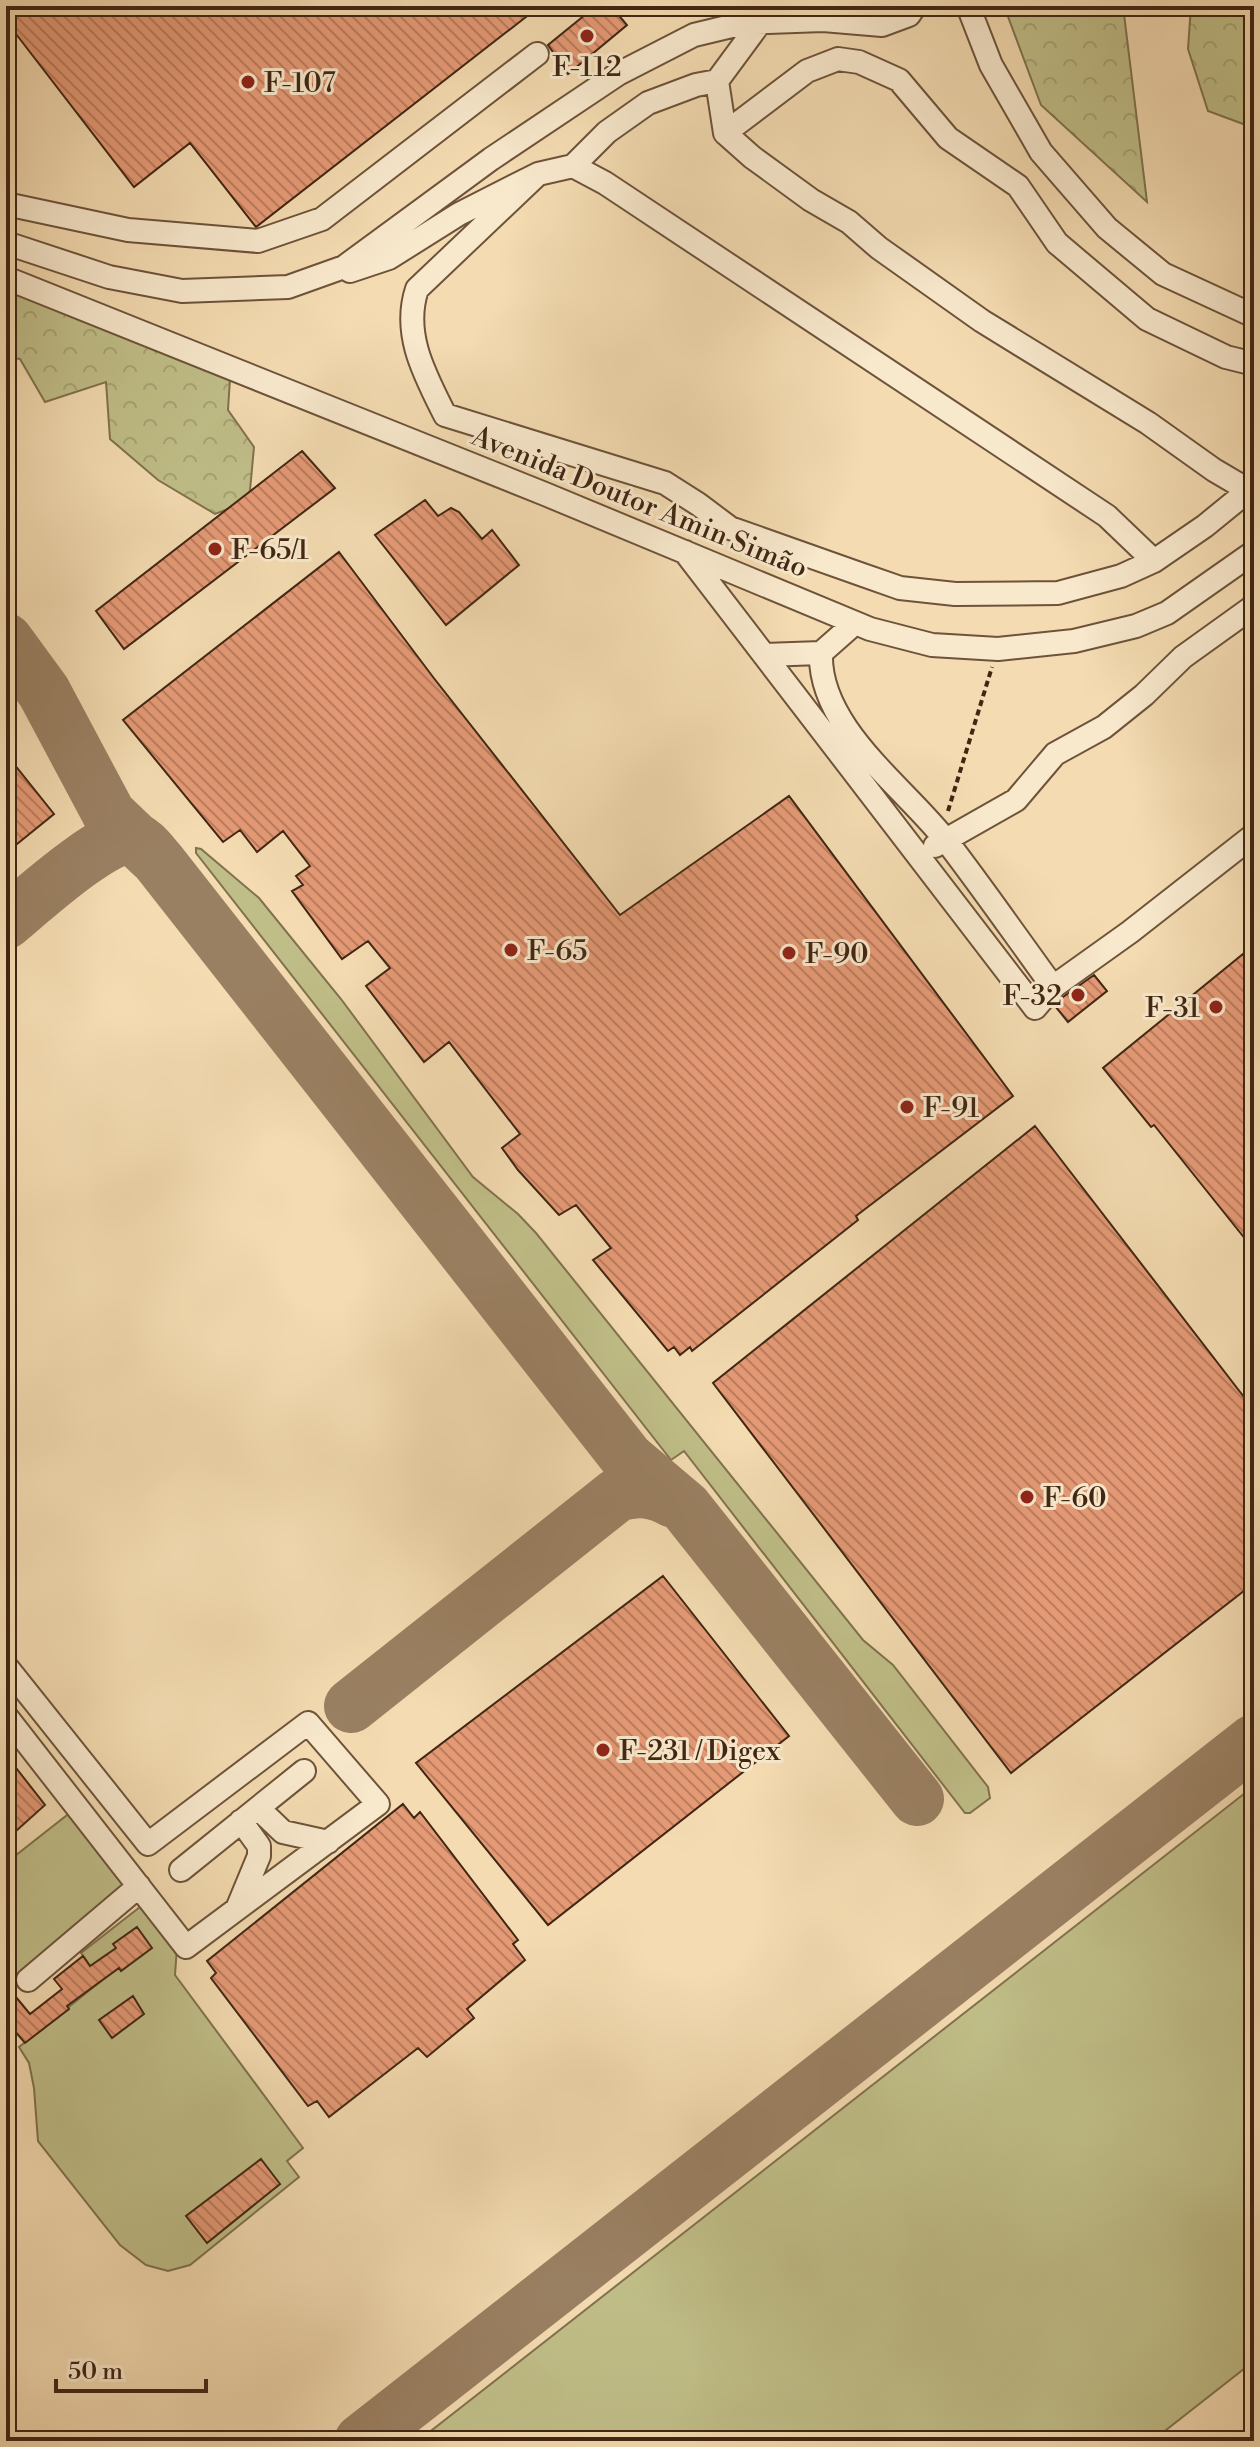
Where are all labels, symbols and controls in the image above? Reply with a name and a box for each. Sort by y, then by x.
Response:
marker: F-112 [578,27,596,45]
place label: F-112 [552,50,622,85]
place label: F-107 [264,66,336,101]
marker: F-107 [239,73,257,91]
street label: Avenida Doutor Amin Simão [465,419,812,586]
place label: F-65/1 [231,533,309,568]
marker: F-65/1 [206,540,224,558]
place label: F-65 [527,934,588,969]
place label: F-90 [805,937,869,972]
marker: F-65 [502,941,520,959]
marker: F-90 [780,944,798,962]
place label: F-32 [1002,979,1062,1014]
marker: F-32 [1069,986,1087,1004]
place label: F-31 [1145,991,1200,1026]
marker: F-31 [1207,998,1225,1016]
place label: F-91 [923,1091,979,1126]
marker: F-91 [898,1098,916,1116]
place label: F-60 [1043,1481,1107,1516]
marker: F-60 [1018,1488,1036,1506]
place label: F-231 / Digex [619,1734,781,1769]
marker: F-231 / Digex [594,1741,612,1759]
scale bar [56,2343,206,2393]
text: 50 m [68,2357,123,2387]

